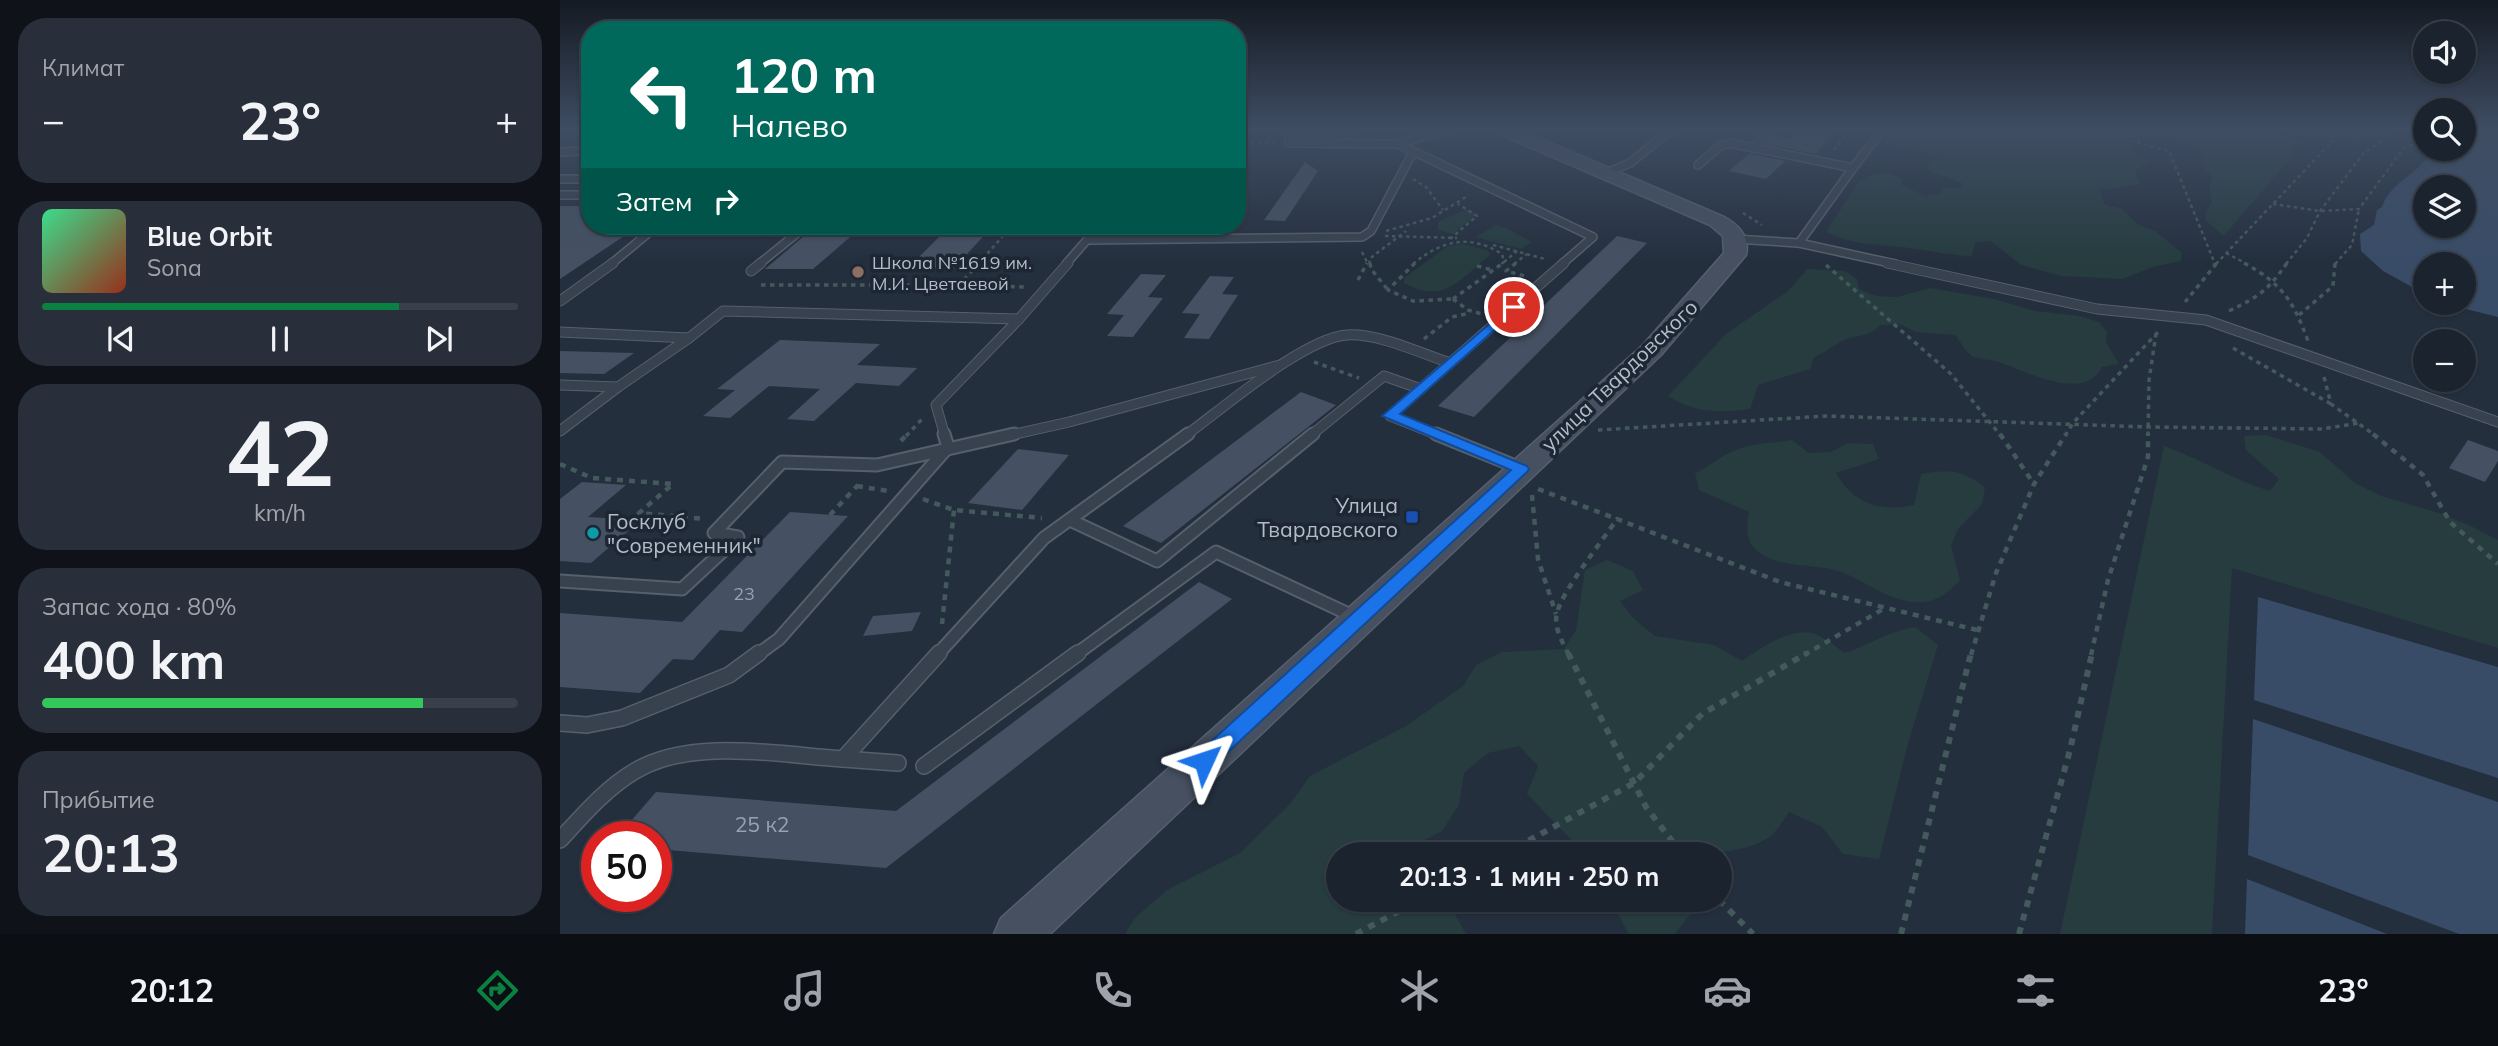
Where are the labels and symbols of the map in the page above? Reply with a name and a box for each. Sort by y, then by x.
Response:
place label: Школа №1619 им. М.И. Цветаевой [872,251,1032,295]
marker: Школа №1619 им. М.И. Цветаевой [850,264,866,280]
pin [1484,277,1544,337]
street label: улица Твардовского [1535,294,1703,456]
place label: Улица Твардовского [1257,492,1398,542]
place label: Госклуб "Современник" [607,508,761,558]
marker: Улица Твардовского [1404,509,1420,525]
marker: Госклуб "Современник" [585,525,601,541]
house number: 23 [733,582,755,605]
position arrow [1167,724,1241,798]
house number: 25 к2 [735,811,789,837]
speed limit sign: 50 [581,821,672,912]

